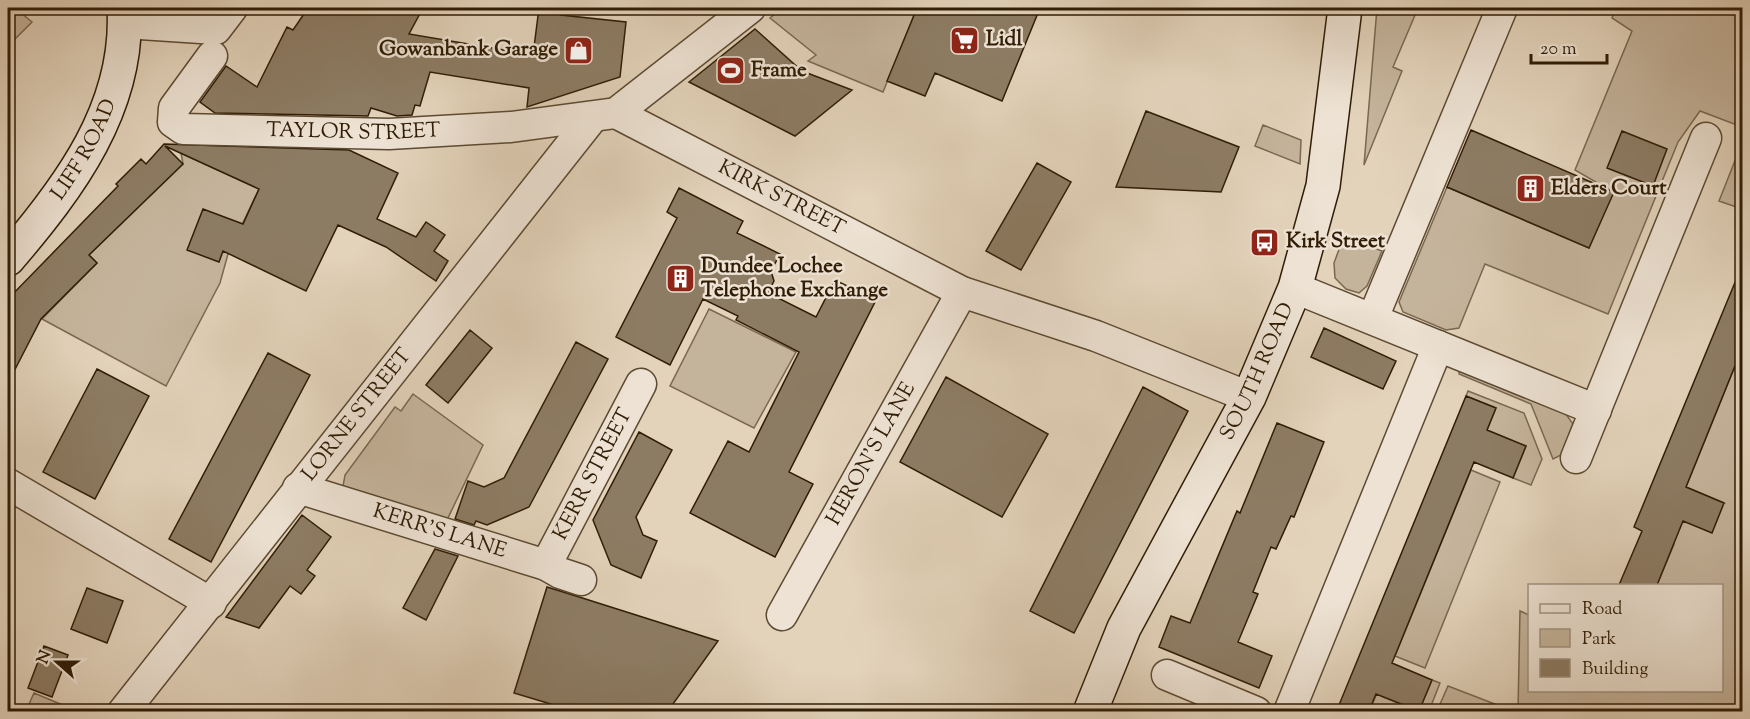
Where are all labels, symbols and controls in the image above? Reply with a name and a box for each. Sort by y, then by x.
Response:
supermarket icon: Lidl [949,24,981,56]
place label: Lidl [986,25,1022,55]
scale bar [1531,27,1608,65]
shop icon: Gowanbank Garage [563,34,595,66]
place label: Gowanbank Garage [379,35,558,65]
text: 20 m [1540,37,1577,63]
sports icon: Frame [714,55,746,87]
place label: Frame [751,56,807,86]
street label: LIFF ROAD [44,95,125,207]
street label: TAYLOR STREET [266,116,442,149]
street label: KIRK STREET [712,153,850,244]
building icon: Elders Court [1514,173,1546,205]
place label: Elders Court [1551,174,1667,204]
bus stop icon: Kirk Street [1249,226,1281,258]
place label: Kirk Street [1286,227,1386,257]
place label: Dundee Lochee Telephone Exchange [701,252,888,306]
building icon: Dundee Lochee Telephone Exchange [664,263,696,295]
street label: SOUTH ROAD [1213,298,1302,446]
street label: LORNE STREET [295,342,419,488]
street label: HERON'S LANE [820,377,924,531]
street label: KERR STREET [546,403,641,546]
street label: KERR'S LANE [369,497,510,567]
legend [1528,584,1723,692]
text: Road [1582,597,1622,623]
text: Park [1582,627,1617,653]
north arrow [27,632,87,692]
text: N [32,647,58,668]
text: Building [1582,657,1648,683]

